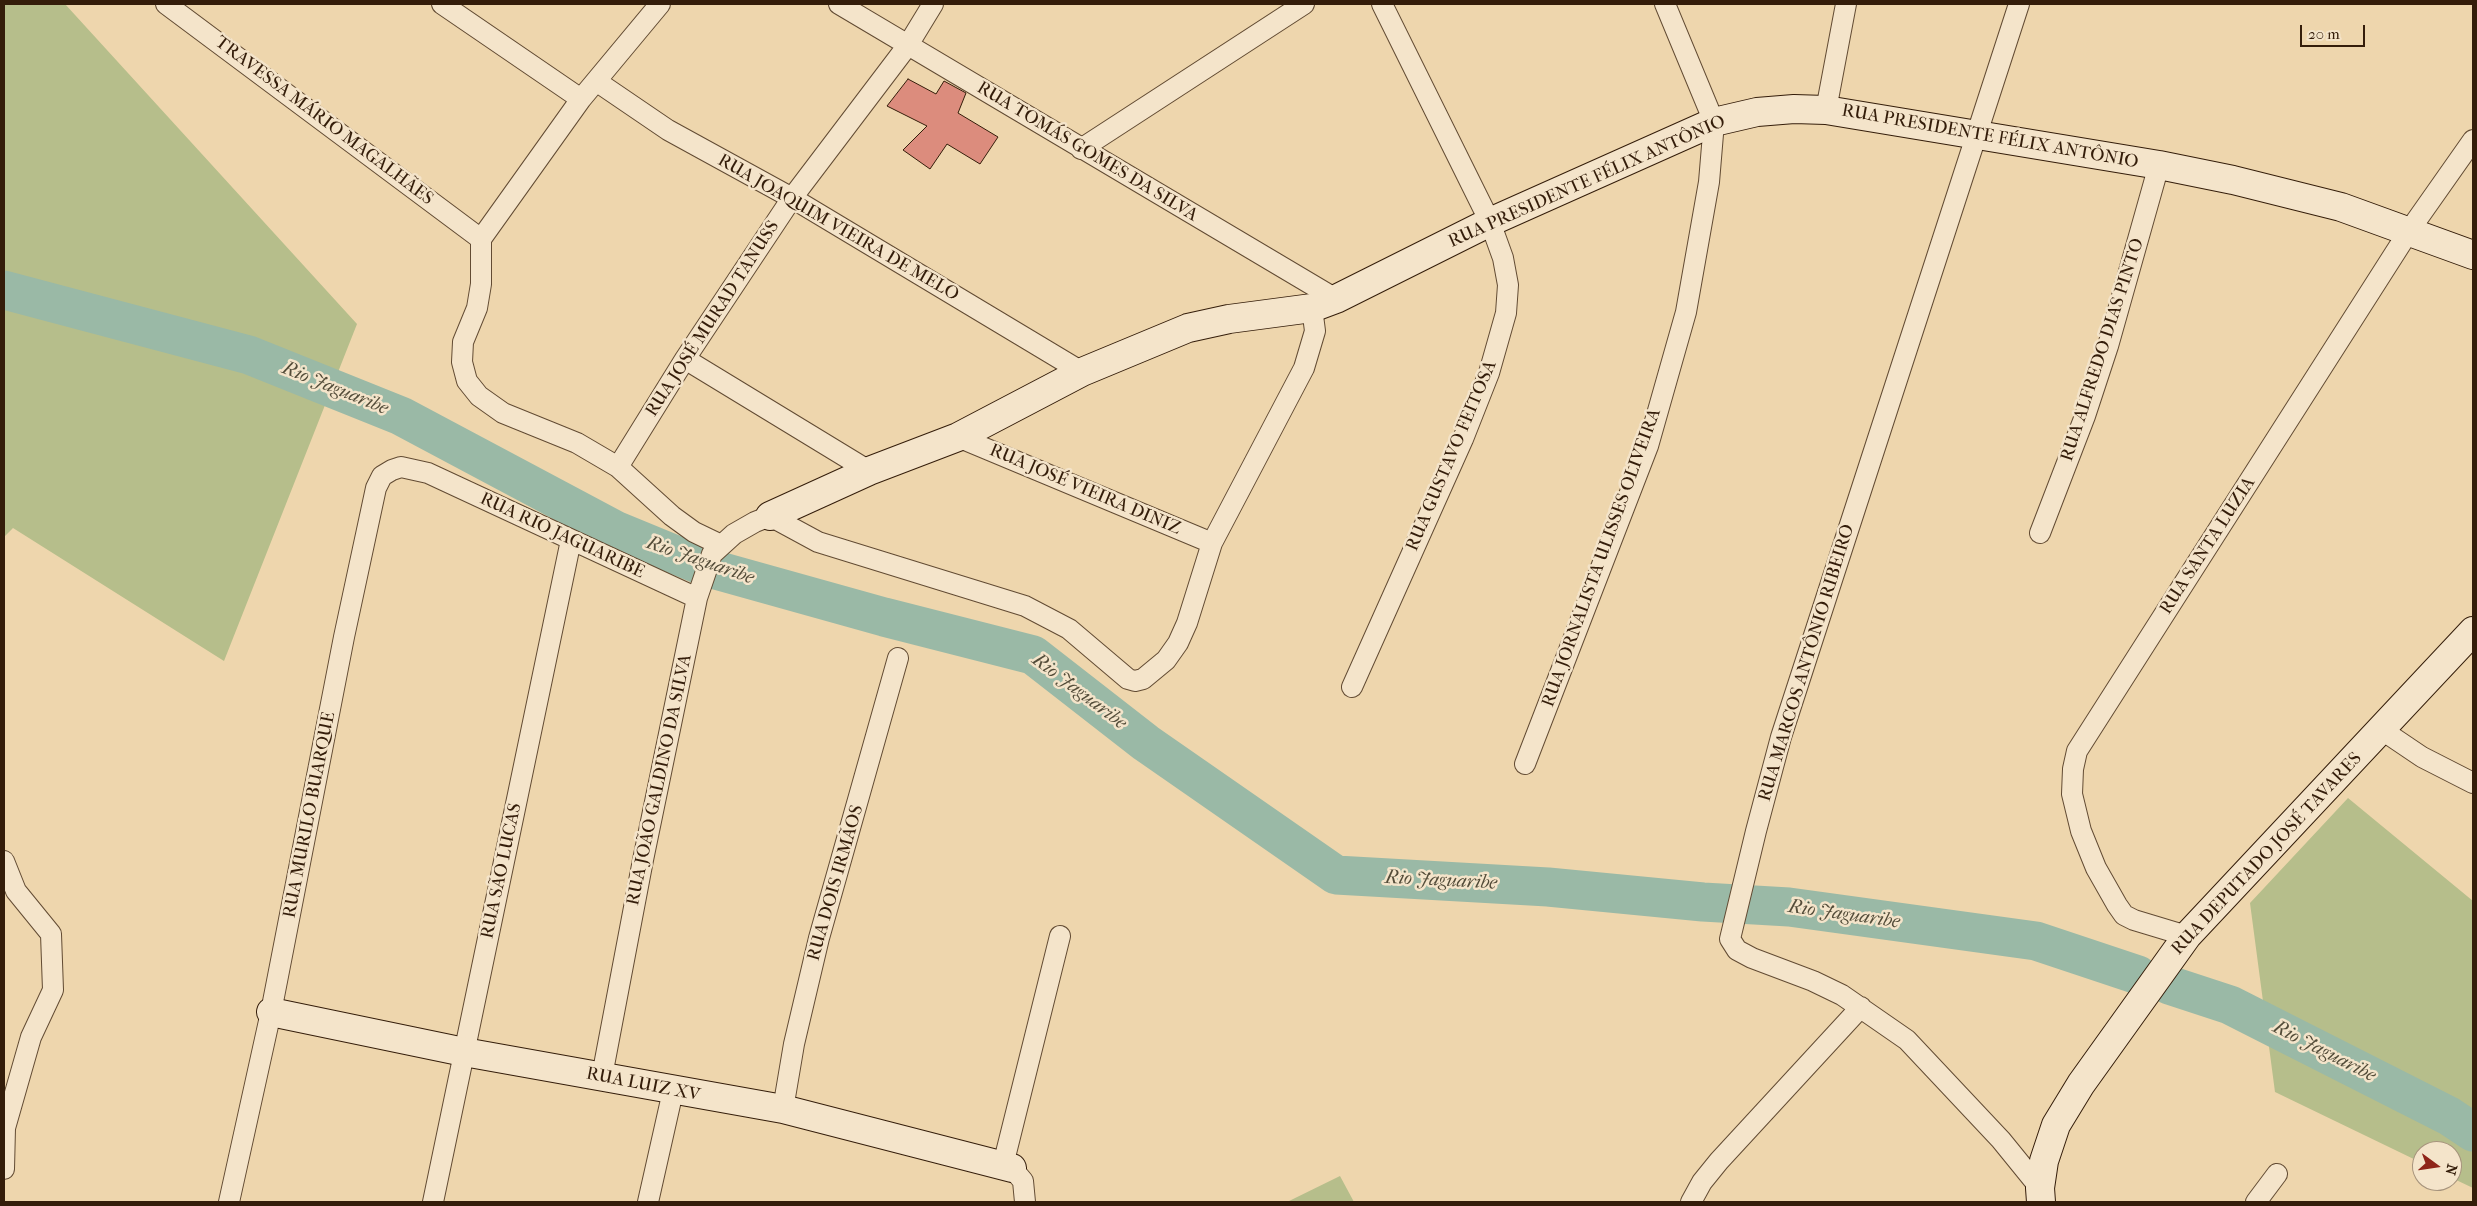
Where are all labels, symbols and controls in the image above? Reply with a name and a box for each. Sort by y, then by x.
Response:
scale bar [2302,15,2367,47]
text: 20 m [2308,25,2340,43]
street label: TRAVESSA MÁRIO MAGALHÃES [211,32,437,210]
street label: RUA TOMÁS GOMES DA SILVA [973,77,1201,227]
street label: RUA PRESIDENTE FÉLIX ANTÔNIO [1840,100,2140,174]
street label: RUA PRESIDENTE FÉLIX ANTÔNIO [1445,111,1729,253]
street label: RUA JOAQUIM VIEIRA DE MELO [714,150,962,306]
street label: RUA JOSÉ MURAD TANUSS [642,217,784,421]
street label: RUA ALFREDO DIAS PINTO [2057,236,2149,464]
water label: Rio Jaguaribe [279,357,391,421]
street label: RUA GUSTAVO FEITOSA [1402,358,1502,554]
street label: RUA JORNALISTA ULISSES OLIVEIRA [1538,406,1666,710]
street label: RUA JOSÉ VIEIRA DINIZ [986,440,1184,540]
street label: RUA SANTA LUZIA [2156,473,2260,619]
street label: RUA RIO JAGUARIBE [476,488,648,584]
street label: RUA MARCOS ANTÔNIO RIBEIRO [1754,522,1860,804]
water label: Rio Jaguaribe [643,532,757,590]
water label: Rio Jaguaribe [1027,649,1131,735]
street label: RUA JOÃO GALDINO DA SILVA [623,653,697,907]
street label: RUA MURILO BUARQUE [279,710,341,920]
street label: RUA DEPUTADO JOSÉ TAVARES [2167,748,2367,960]
street label: RUA SÃO LUCAS [477,801,527,941]
street label: RUA DOIS IRMÃOS [803,803,869,963]
water label: Rio Jaguaribe [1384,867,1498,895]
water label: Rio Jaguaribe [1787,896,1901,934]
water label: Rio Jaguaribe [2269,1016,2379,1088]
street label: RUA LUIZ XV [584,1063,702,1107]
north arrow [2412,1141,2462,1191]
text: N [2442,1162,2461,1177]

